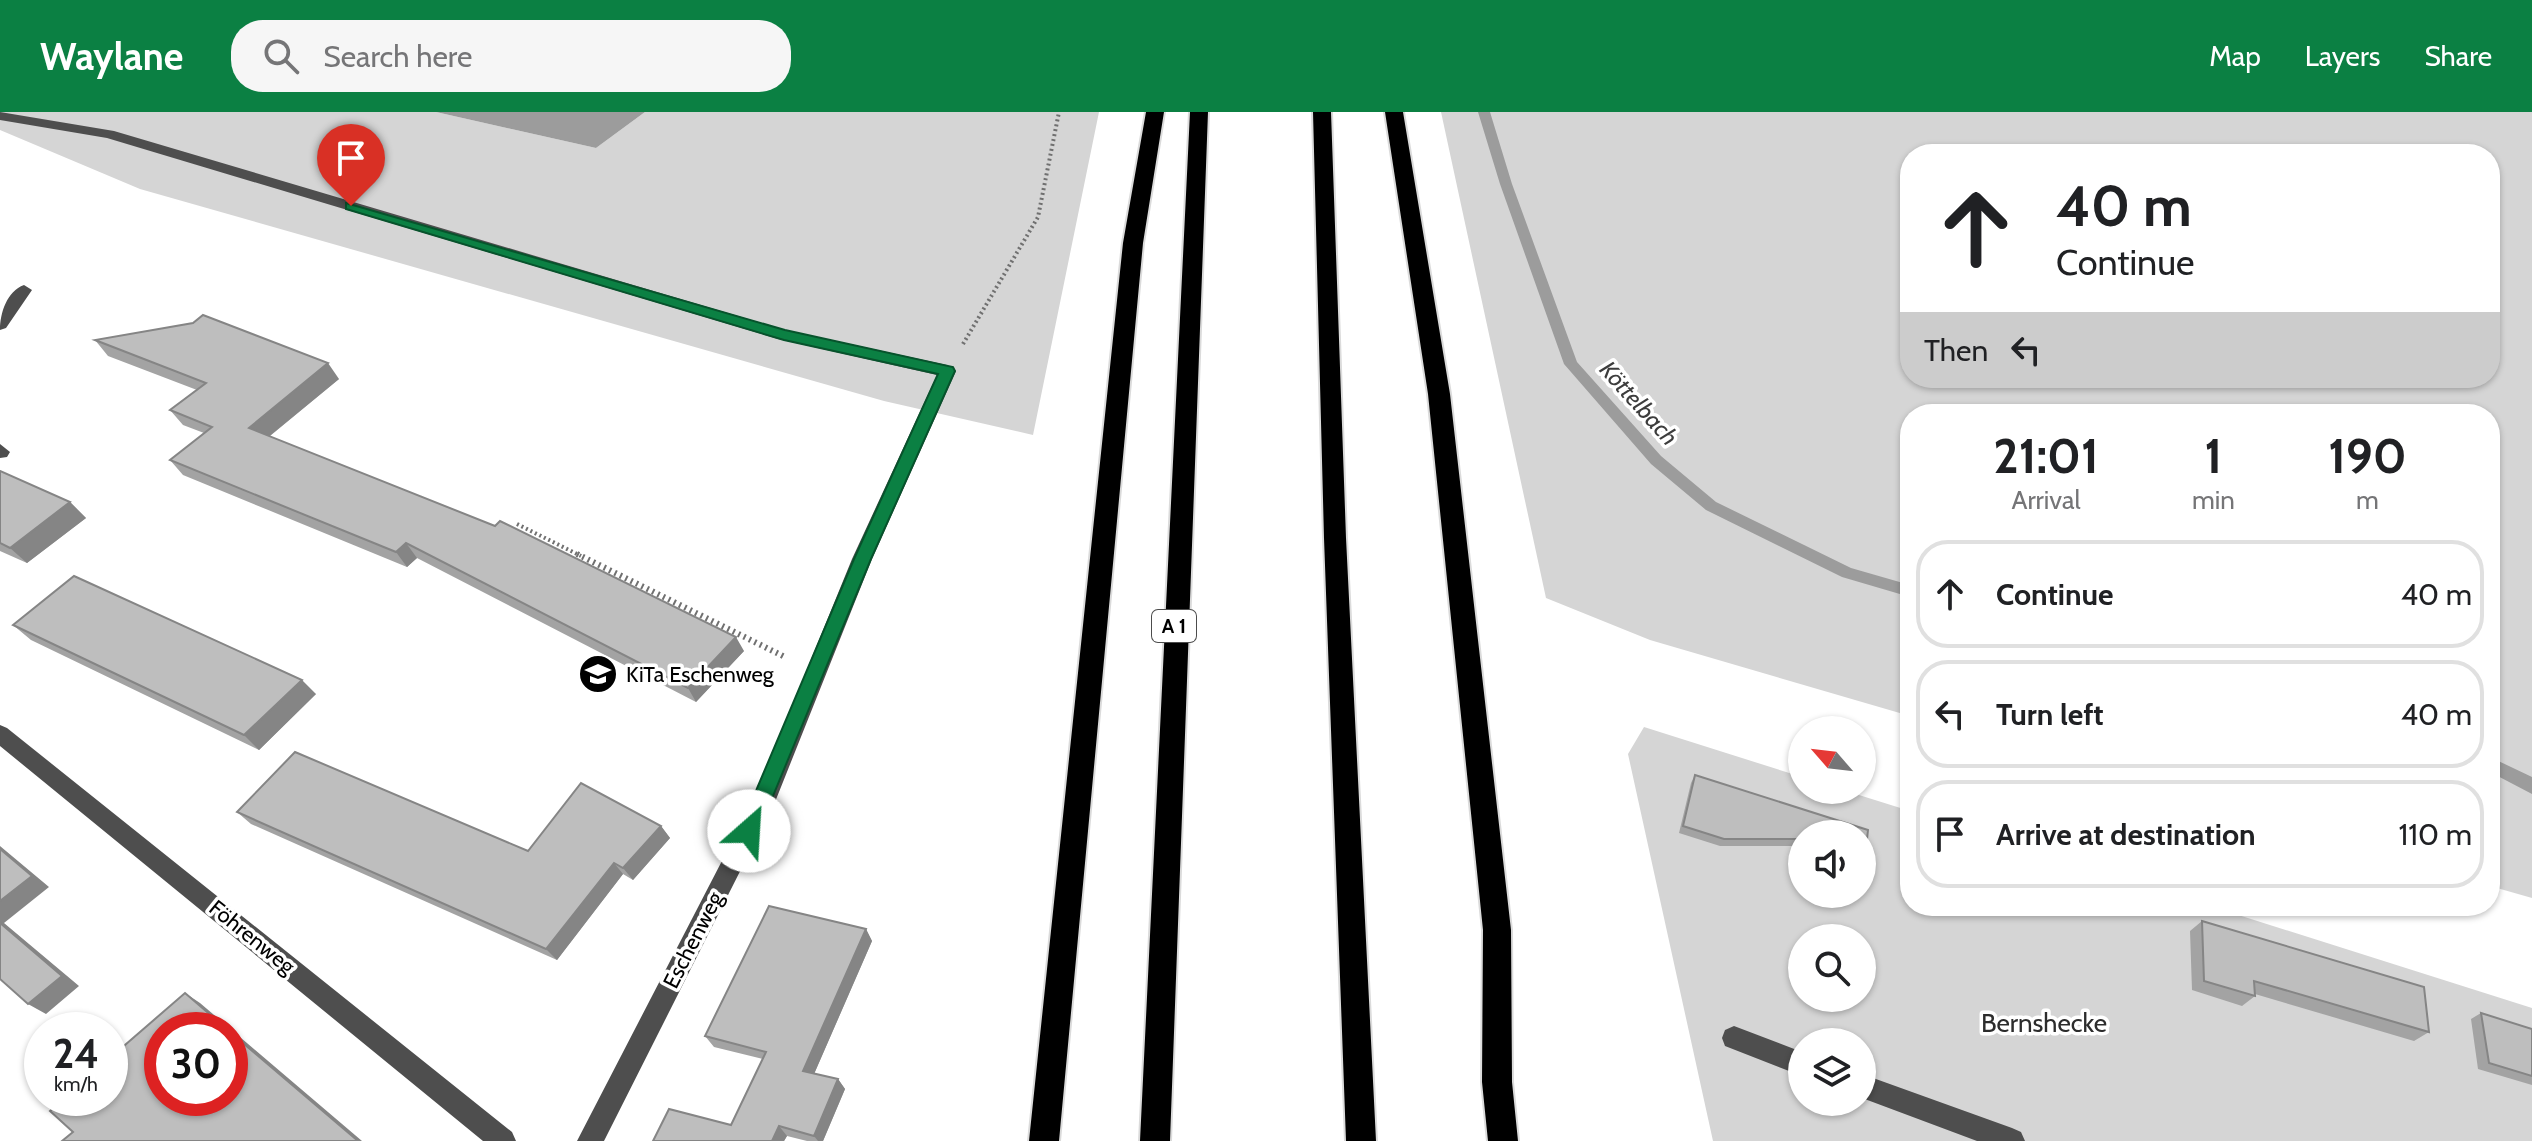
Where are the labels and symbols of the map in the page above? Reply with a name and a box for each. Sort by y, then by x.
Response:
pin [317,124,385,206]
water label: Köttelbach [1594,355,1684,451]
road number: A 1 [1152,610,1196,642]
school or university icon: KiTa Eschenweg [577,653,619,695]
place label: KiTa Eschenweg [626,661,775,688]
north arrow [1788,716,1876,804]
position arrow [707,789,791,873]
street label: Eschenweg [657,886,729,993]
street label: Föhrenweg [204,894,301,980]
park label: Bernshecke [1981,1007,2107,1039]
speed limit sign: 30 [144,1012,248,1116]

